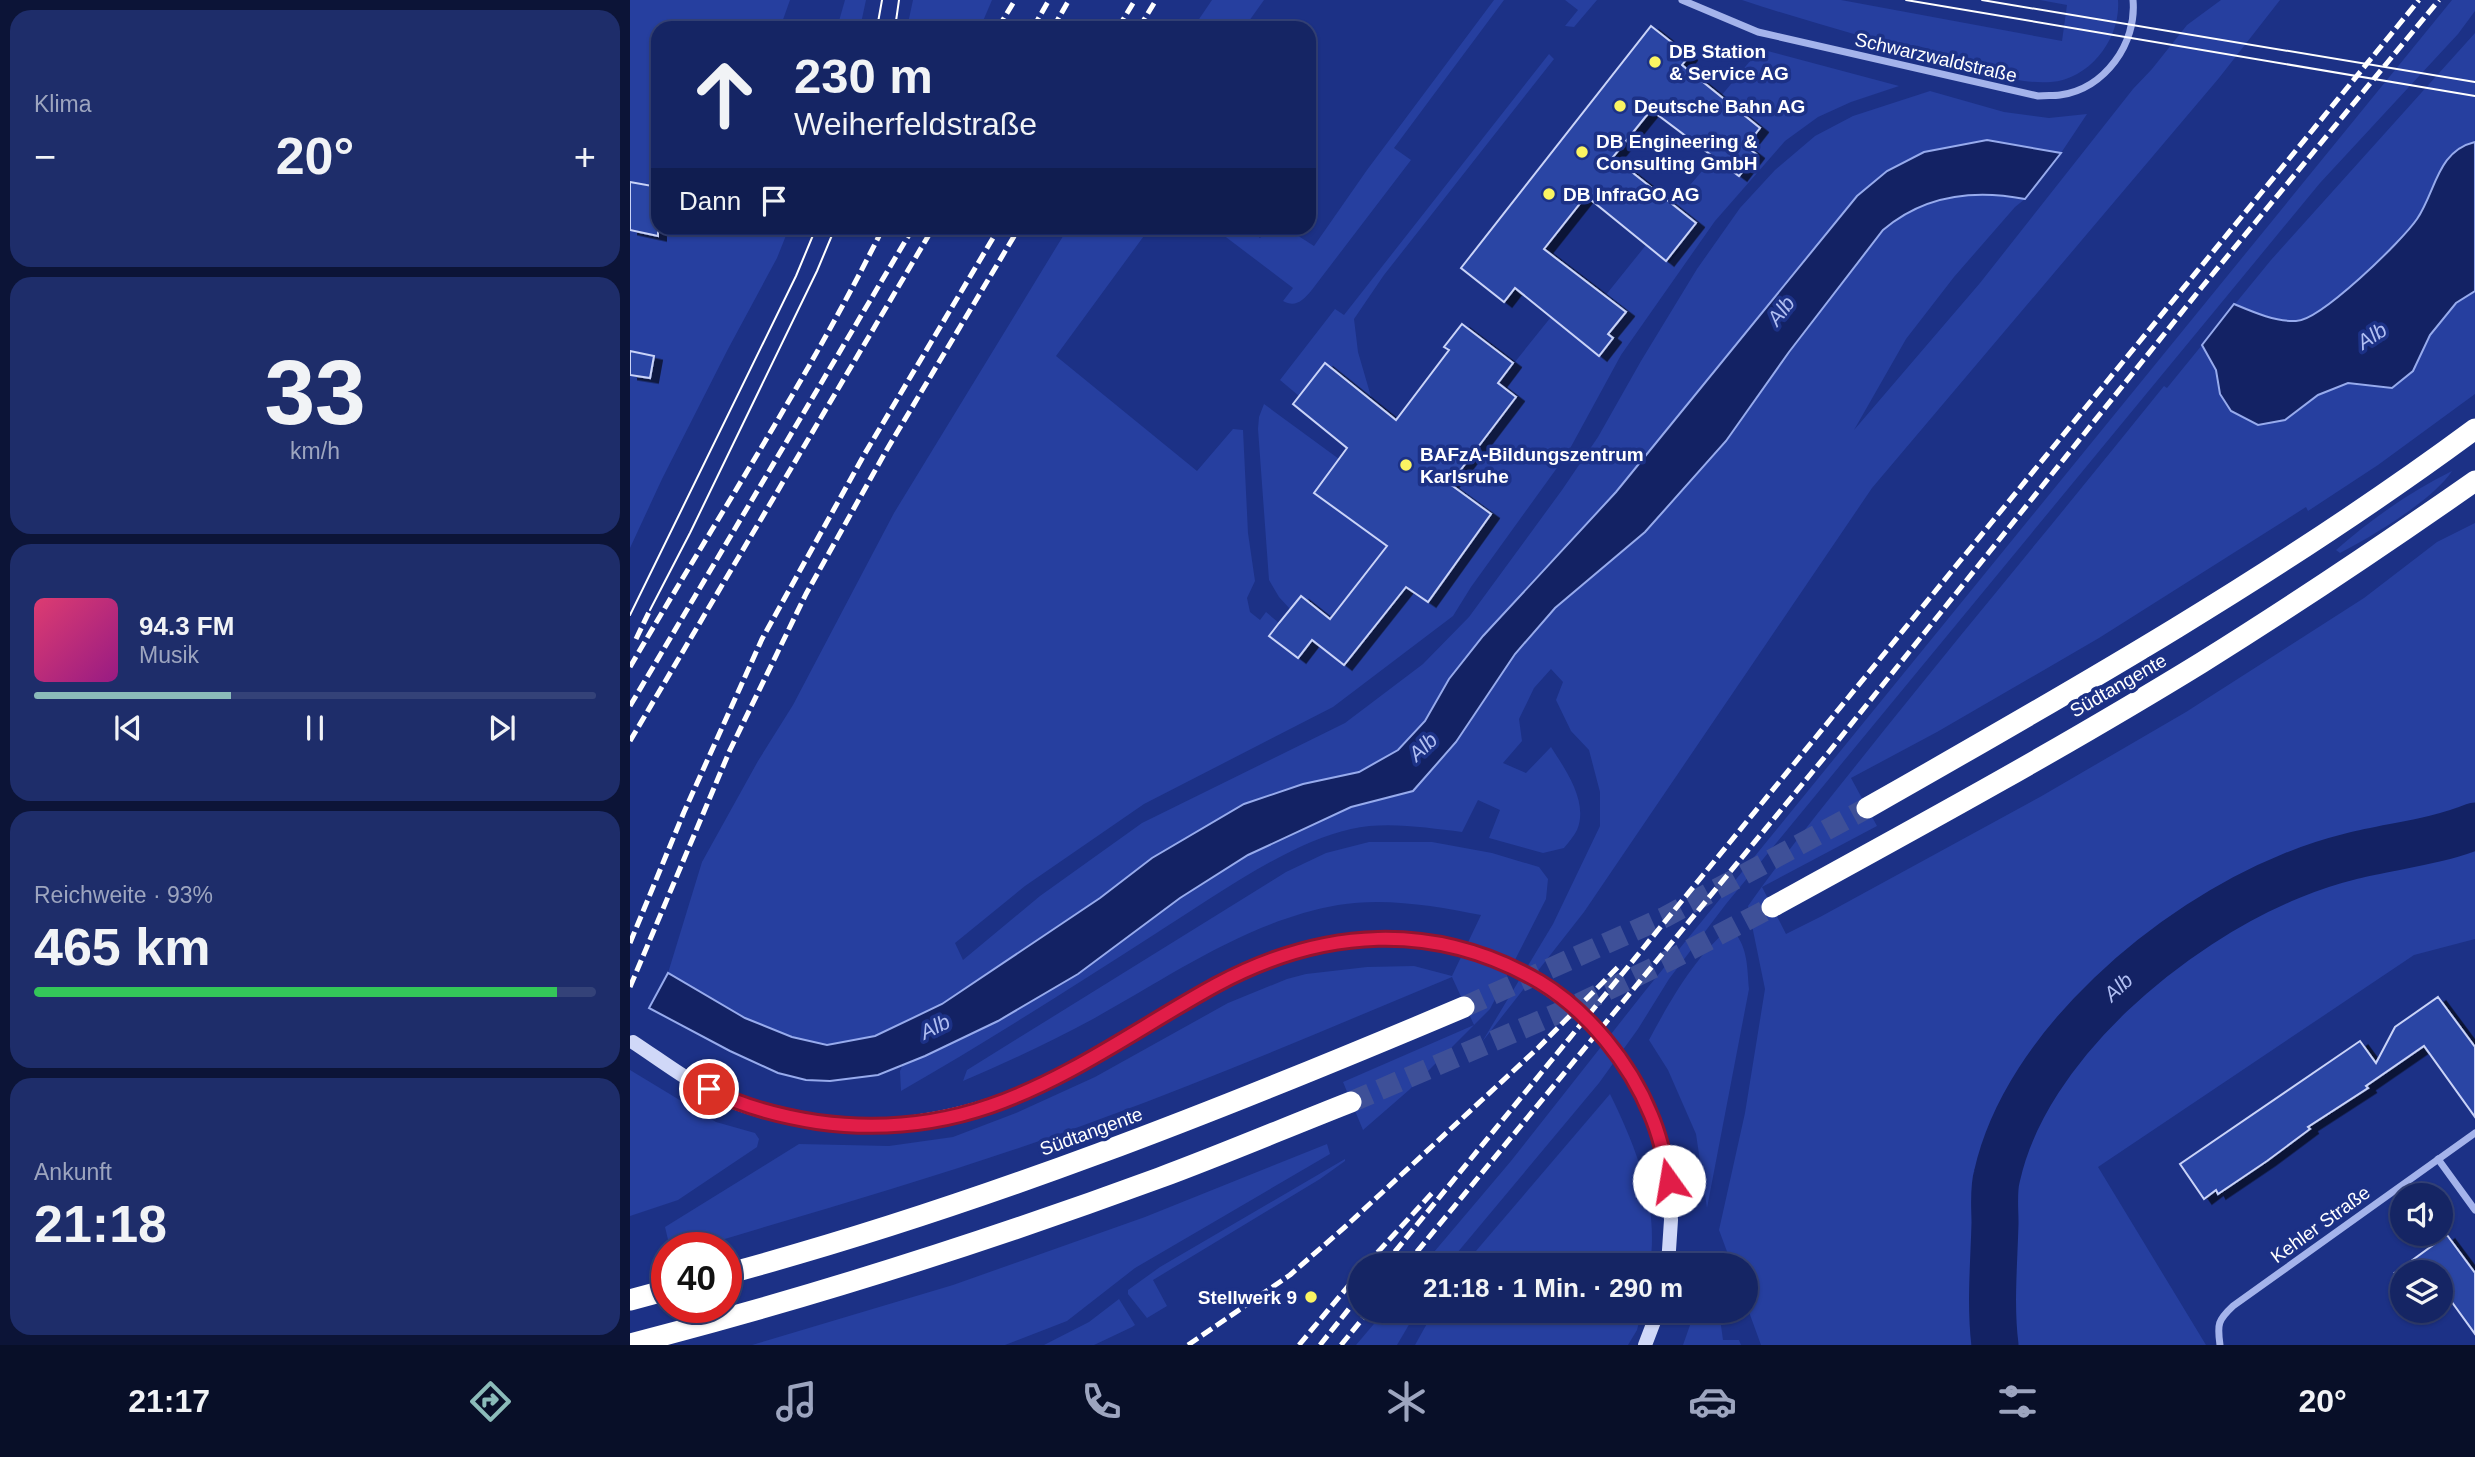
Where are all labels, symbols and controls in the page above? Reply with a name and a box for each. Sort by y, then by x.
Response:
street label: Schwarzwaldstraße [1853,29,2019,86]
place label: DB Station & Service AG [1669,41,1789,84]
icon: ahead [679,49,770,140]
text: 230 m [794,49,933,103]
marker: DB Station & Service AG [1647,54,1663,70]
text: Klima [34,91,92,117]
place label: Deutsche Bahn AG [1634,96,1805,117]
marker: Deutsche Bahn AG [1612,98,1628,114]
text: Weiherfeldstraße [794,106,1037,142]
text: 20° [276,127,354,185]
place label: DB Engineering & Consulting GmbH [1596,131,1758,174]
text: − [34,136,56,178]
text: + [574,136,596,178]
marker: DB Engineering & Consulting GmbH [1574,144,1590,160]
icon: arrive [755,182,793,220]
place label: DB InfraGO AG [1563,184,1700,205]
text: Dann [679,186,741,216]
marker: DB InfraGO AG [1541,186,1557,202]
water label: Alb [1761,291,1799,331]
water label: Alb [2351,317,2391,355]
text: 33 [264,342,366,443]
text: km/h [290,438,340,464]
place label: BAFzA-Bildungszentrum Karlsruhe [1420,444,1644,487]
marker: BAFzA-Bildungszentrum Karlsruhe [1398,457,1414,473]
text: 94.3 FM [139,611,234,641]
text: Musik [139,642,199,668]
street label: Südtangente [2066,649,2170,721]
icon: previous [109,709,147,747]
icon: pause [296,709,334,747]
icon: next [483,709,521,747]
water label: Alb [1402,728,1442,767]
text: Reichweite · 93% [34,882,213,908]
text: 465 km [34,918,210,976]
water label: Alb [2098,968,2137,1007]
water label: Alb [914,1009,954,1044]
pin [679,1059,739,1119]
icon: arrive [690,1070,728,1108]
street label: Südtangente [1037,1103,1145,1160]
position arrow [1632,1144,1706,1218]
text: Ankunft [34,1159,112,1185]
street label: Kehler Straße [2267,1181,2374,1267]
map controls [2390,1183,2453,1323]
button: sound [2390,1183,2453,1246]
text: 21:18 [34,1195,167,1253]
speed limit sign: 40 [651,1232,742,1323]
button: layers [2390,1260,2453,1323]
text: 21:18 · 1 Min. · 290 m [1423,1273,1683,1303]
place label: Stellwerk 9 [1198,1287,1297,1308]
marker: Stellwerk 9 [1303,1289,1319,1305]
icon: directions [466,1377,515,1426]
icon: music [772,1377,821,1426]
icon: phone [1077,1377,1126,1426]
icon: climate [1382,1377,1431,1426]
icon: car [1688,1377,1737,1426]
icon: filters [1993,1377,2042,1426]
text: 21:17 [128,1383,210,1419]
text: 20° [2298,1383,2347,1419]

